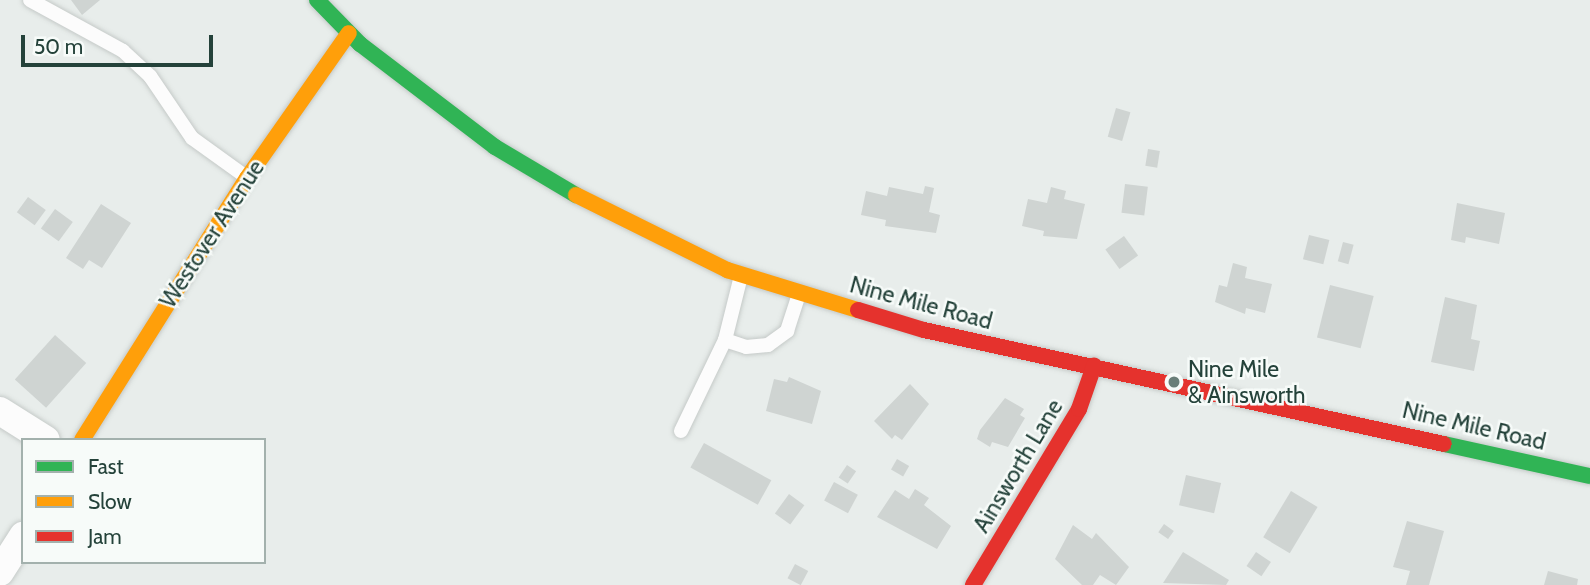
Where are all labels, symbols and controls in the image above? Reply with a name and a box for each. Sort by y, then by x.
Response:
scale bar [24,21,217,65]
text: 50 m [34,34,83,59]
street label: Westover Avenue [154,155,270,313]
street label: Nine Mile Road [847,271,995,335]
place label: Nine Mile & Ainsworth [1188,355,1305,409]
marker: Nine Mile & Ainsworth [1166,374,1182,390]
street label: Ainsworth Lane [967,394,1069,538]
street label: Nine Mile Road [1400,396,1548,456]
legend [21,438,266,564]
text: Fast [88,454,124,479]
text: Slow [88,489,132,514]
text: Jam [88,524,122,549]

